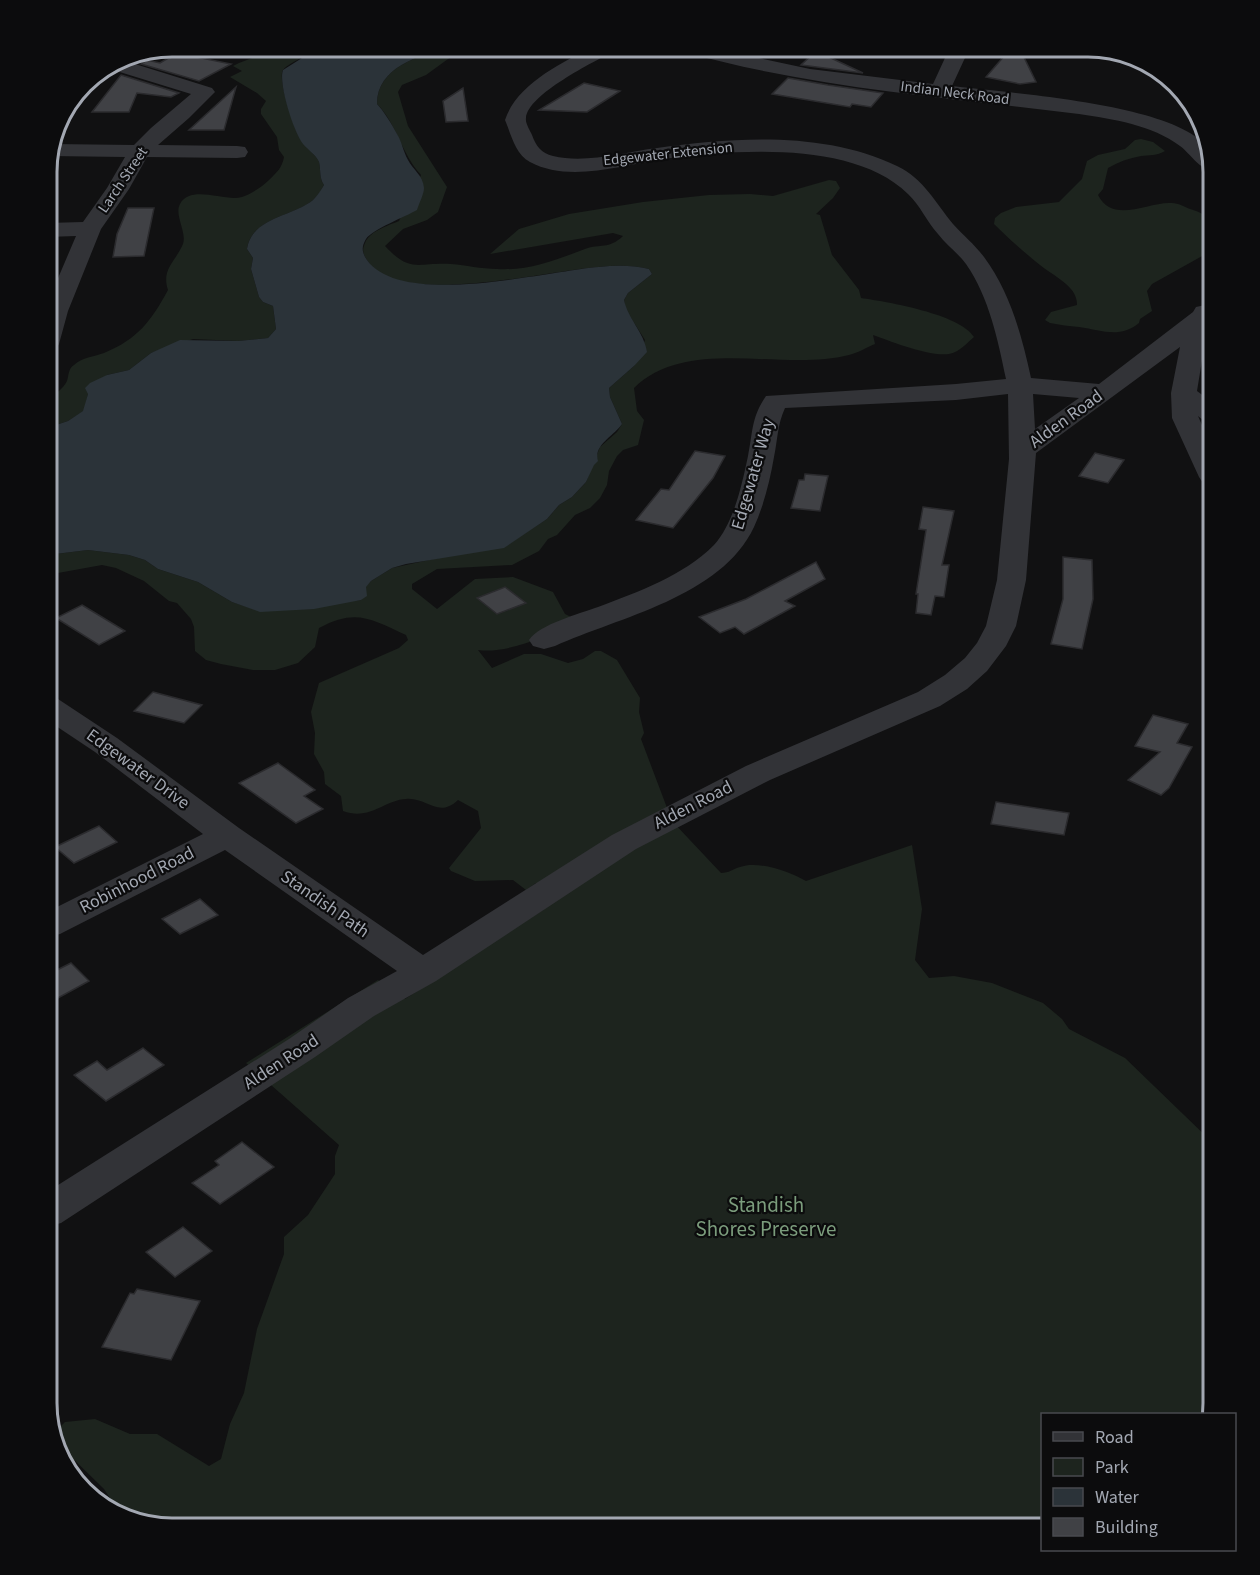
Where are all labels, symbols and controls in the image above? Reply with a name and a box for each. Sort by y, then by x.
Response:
street label: Indian Neck Road [899,76,1011,110]
street label: Edgewater Extension [602,137,734,171]
street label: Larch Street [93,143,153,217]
street label: Alden Road [1024,384,1108,454]
street label: Edgewater Way [725,415,781,533]
street label: Edgewater Drive [81,723,195,815]
street label: Alden Road [649,774,737,836]
street label: Robinhood Road [75,840,199,920]
street label: Standish Path [276,864,374,944]
street label: Alden Road [238,1028,324,1096]
park label: Standish Shores Preserve [695,1190,837,1244]
legend [1041,1413,1236,1551]
text: Road [1095,1425,1134,1450]
text: Park [1095,1455,1129,1480]
text: Water [1095,1485,1139,1510]
text: Building [1095,1515,1158,1540]

